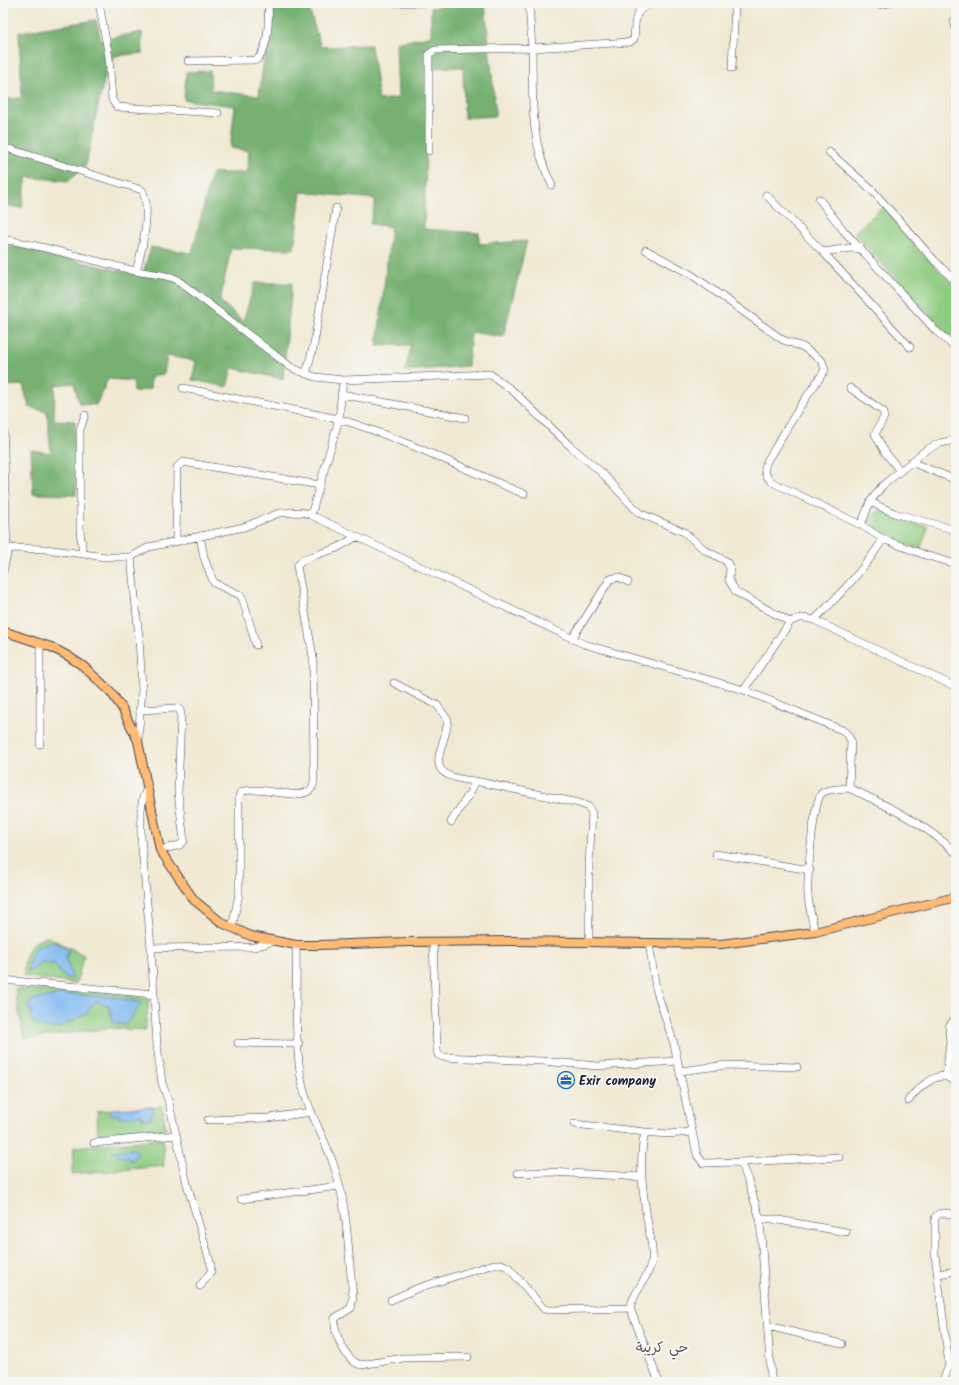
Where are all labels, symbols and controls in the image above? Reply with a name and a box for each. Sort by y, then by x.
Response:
office icon: Exir company [556,1070,576,1090]
place label: Exir company [579,1071,656,1092]
district label: حي كريبة [636,1337,688,1360]

